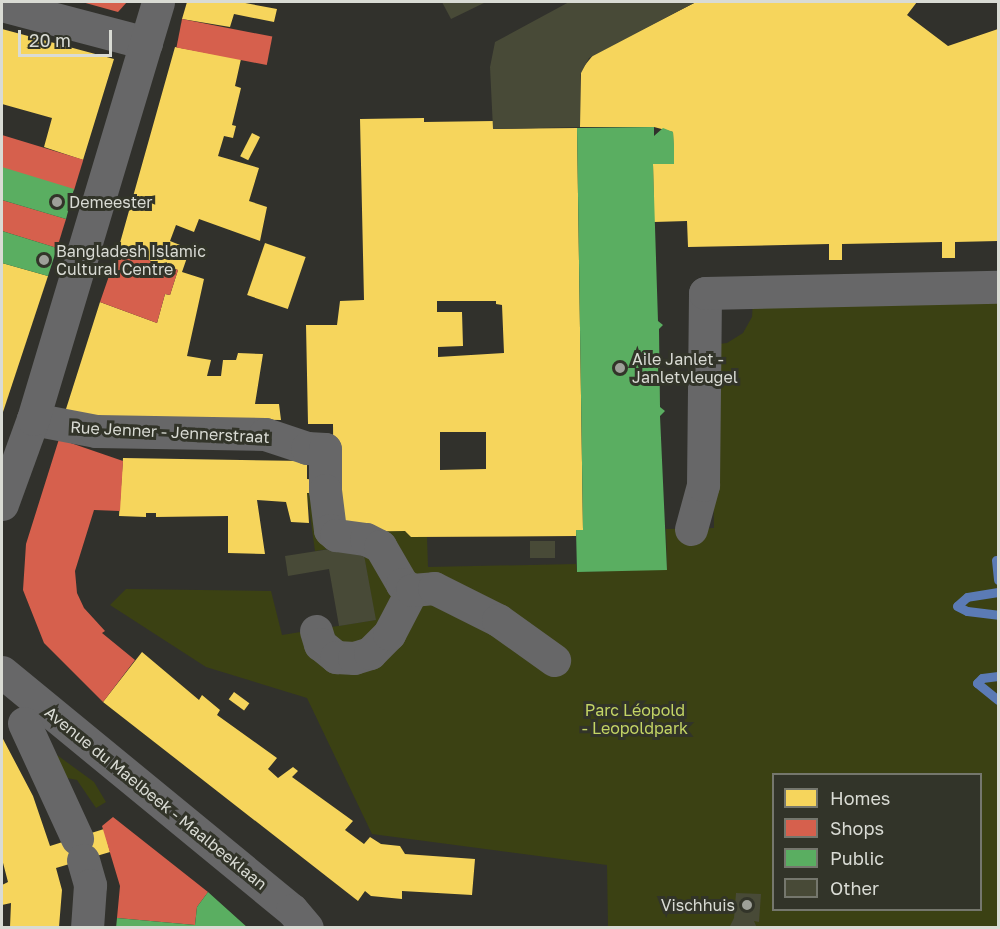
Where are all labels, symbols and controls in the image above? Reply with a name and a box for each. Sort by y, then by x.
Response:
scale bar [21,18,116,56]
text: 20 m [29,29,71,51]
place label: Demeester [69,192,153,212]
marker: Demeester [50,195,64,209]
place label: Bangladesh Islamic Cultural Centre [56,241,206,279]
marker: Bangladesh Islamic Cultural Centre [37,253,51,267]
place label: Aile Janlet - Janletvleugel [632,349,738,387]
marker: Aile Janlet - Janletvleugel [613,361,627,375]
street label: Rue Jenner - Jennerstraat [70,417,270,447]
park label: Parc Léopold - Leopoldpark [582,700,688,738]
street label: Avenue du Maelbeek - Maalbeeklaan [41,702,271,894]
legend [772,773,982,911]
text: Homes [830,787,890,809]
text: Shops [830,817,884,839]
text: Public [830,847,884,869]
text: Other [830,877,879,899]
place label: Vischhuis [661,895,735,915]
marker: Vischhuis [740,898,754,912]

